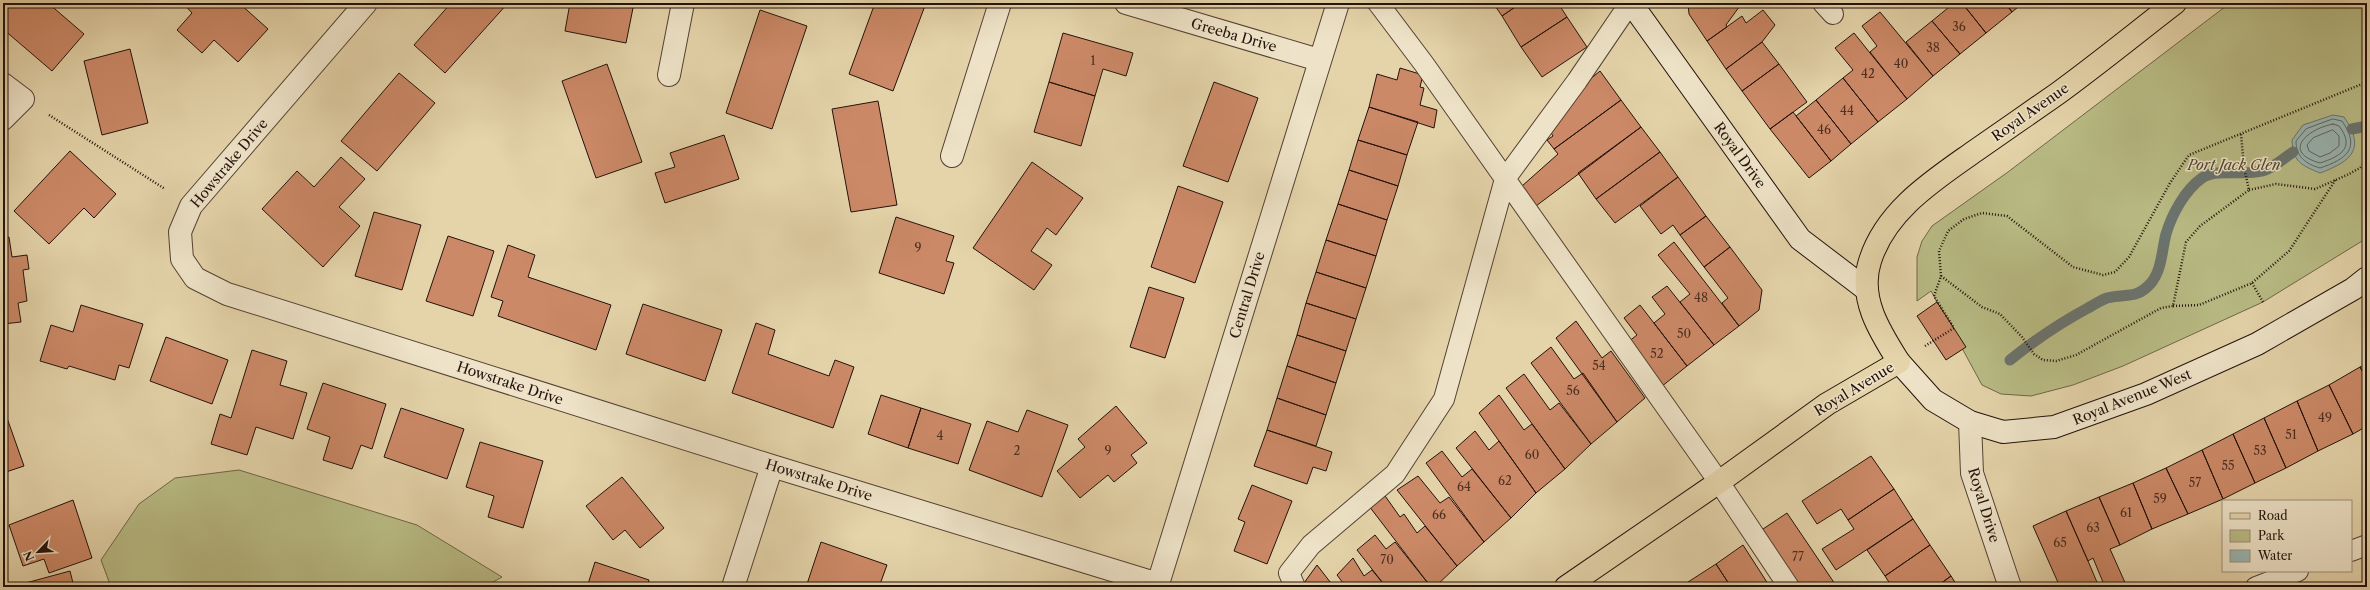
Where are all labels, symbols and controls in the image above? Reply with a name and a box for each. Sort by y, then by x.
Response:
street label: Greeba Drive [1189,14,1279,56]
house number: 36 [1952,19,1966,34]
house number: 38 [1926,40,1940,55]
house number: 1 [1090,53,1096,68]
house number: 40 [1894,56,1908,71]
house number: 42 [1861,66,1875,81]
street label: Royal Avenue [1988,79,2072,145]
house number: 44 [1840,103,1854,118]
street label: Howstrake Drive [186,115,272,211]
street label: Royal Drive [1710,118,1770,192]
house number: 46 [1817,122,1831,137]
park label: Port Jack Glen [2187,156,2280,174]
house number: 9 [914,240,922,255]
street label: Central Drive [1225,249,1269,341]
house number: 48 [1694,290,1708,305]
house number: 50 [1677,326,1691,341]
house number: 52 [1650,346,1664,361]
street label: Howstrake Drive [455,357,566,409]
house number: 54 [1592,358,1606,373]
street label: Royal Avenue [1811,358,1897,420]
street label: Royal Avenue West [2070,365,2194,429]
house number: 56 [1566,383,1580,398]
house number: 49 [2318,410,2332,425]
house number: 51 [2285,427,2297,442]
house number: 4 [937,428,944,443]
house number: 2 [1014,443,1021,458]
house number: 9 [1104,443,1112,458]
house number: 53 [2253,443,2267,458]
house number: 60 [1525,447,1539,462]
street label: Howstrake Drive [763,455,875,505]
house number: 55 [2221,458,2235,473]
street label: Royal Drive [1964,465,2004,545]
house number: 62 [1498,473,1512,488]
house number: 57 [2189,475,2201,490]
house number: 64 [1457,479,1471,494]
house number: 59 [2153,491,2167,506]
legend [2222,500,2352,572]
house number: 61 [2120,505,2132,520]
house number: 66 [1432,507,1446,522]
text: Road [2258,508,2288,523]
house number: 63 [2086,520,2100,535]
text: Park [2258,528,2285,543]
north arrow [18,532,58,572]
house number: 65 [2053,535,2067,550]
text: Water [2257,548,2292,563]
text: N [20,549,37,564]
house number: 77 [1792,549,1804,564]
house number: 70 [1380,552,1394,567]

